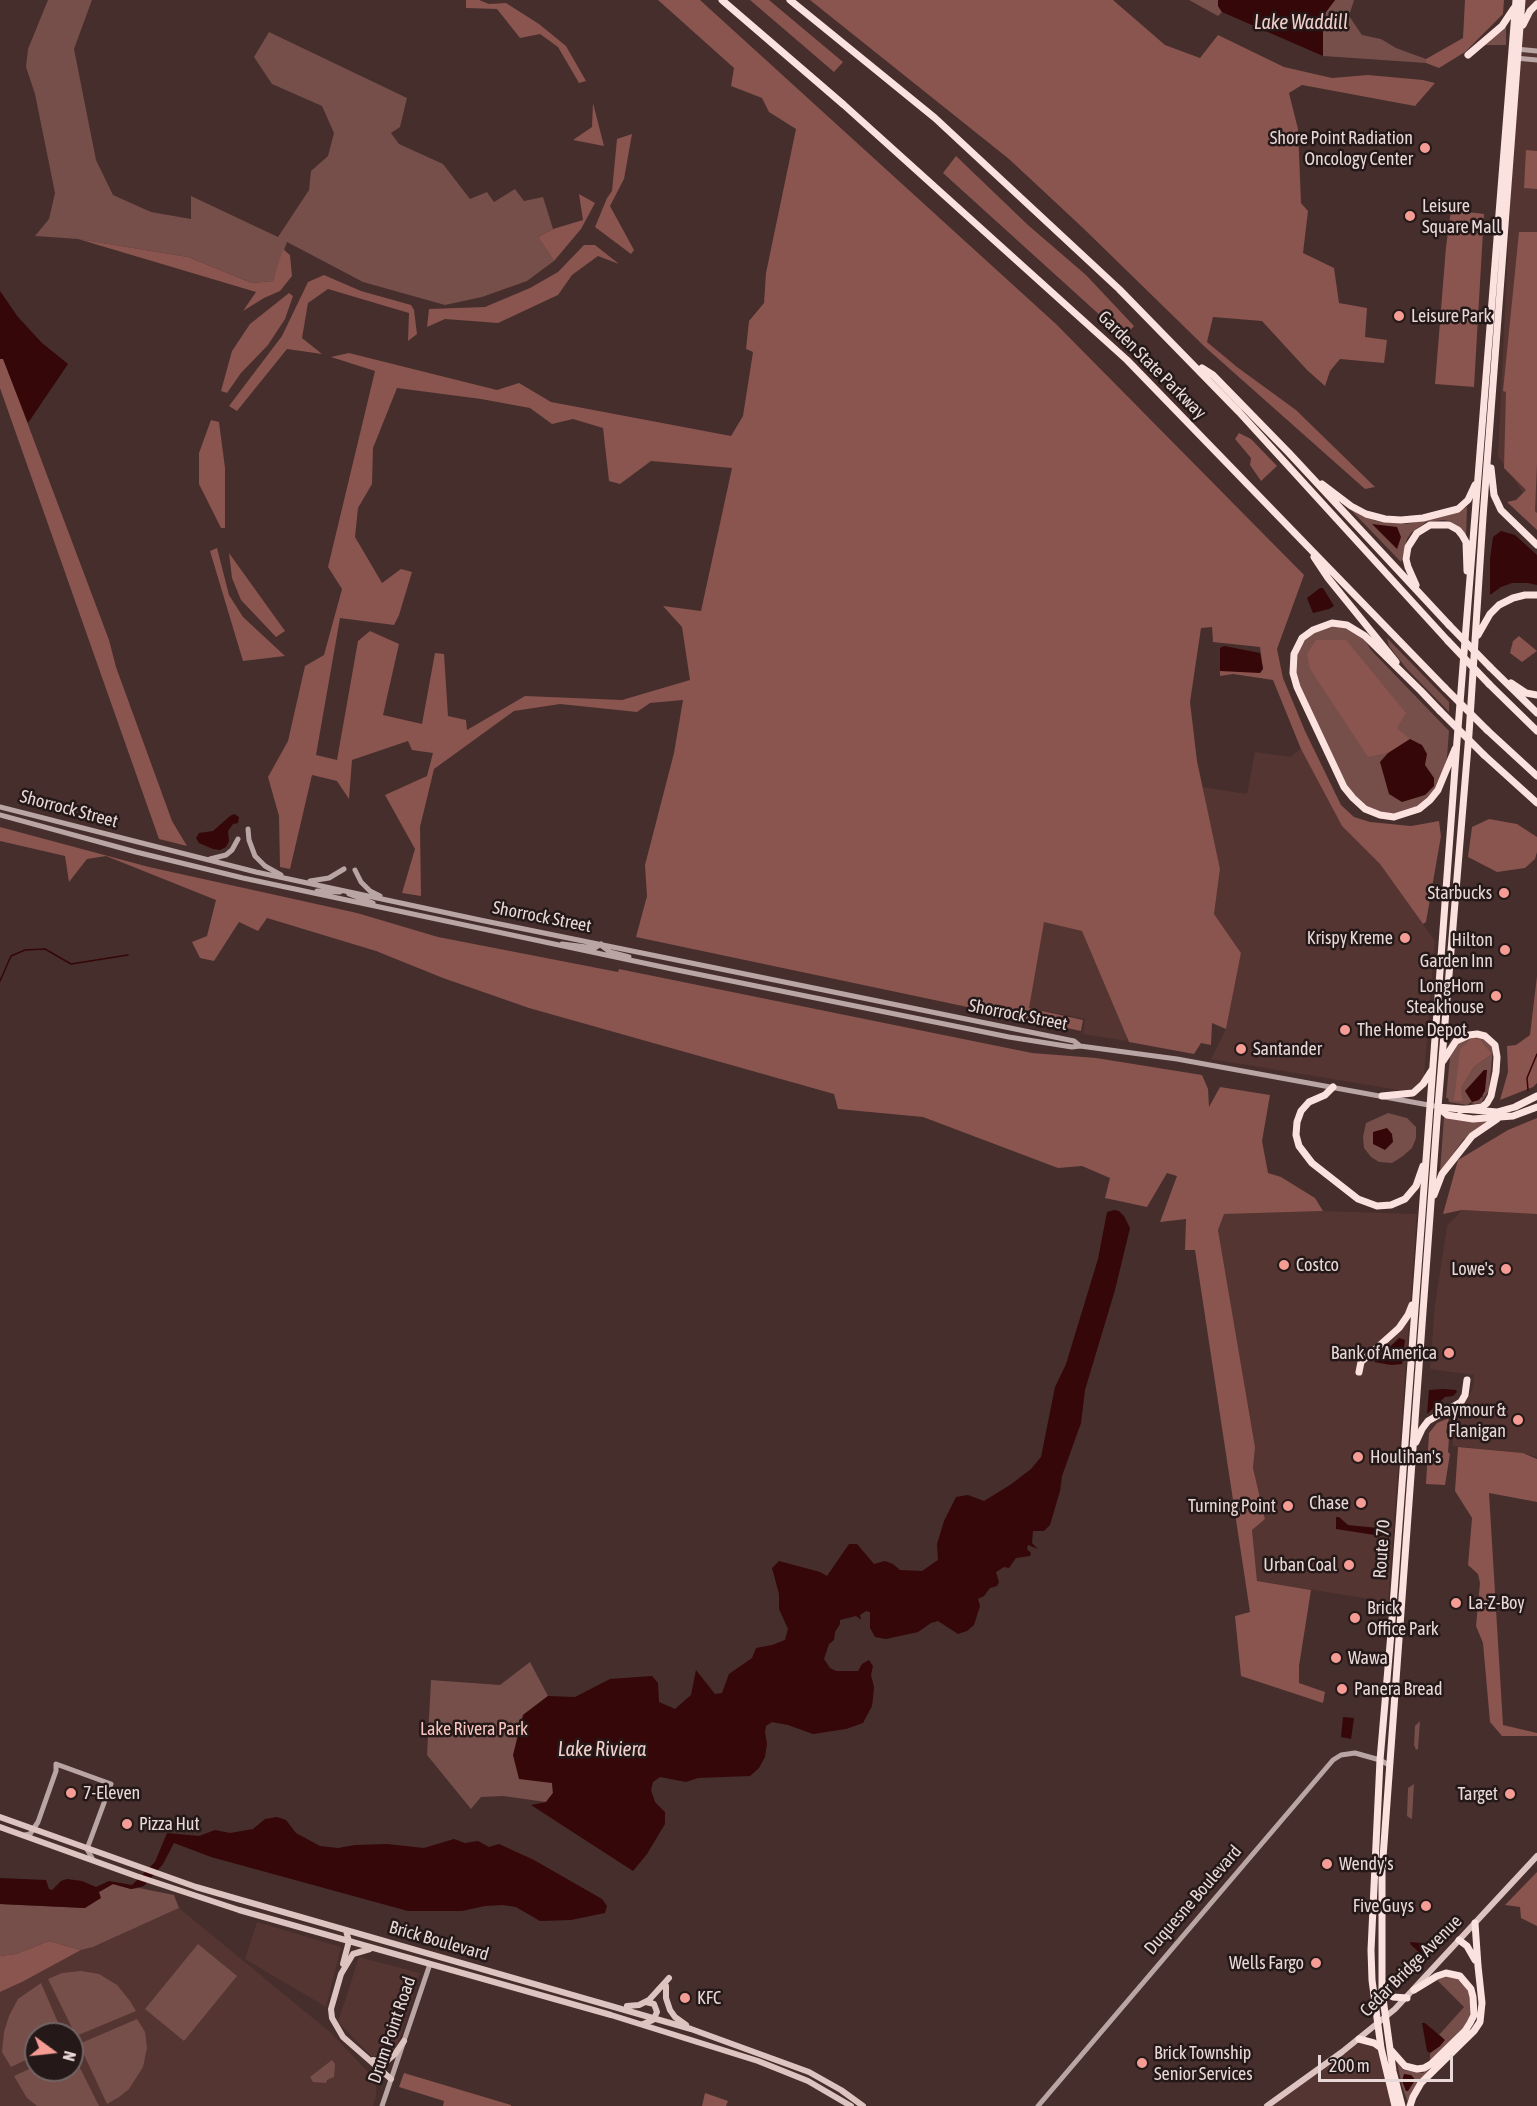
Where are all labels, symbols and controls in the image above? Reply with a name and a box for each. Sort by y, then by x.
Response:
water label: Lake Waddill [1254,11,1348,35]
place label: Shore Point Radiation Oncology Center [1270,127,1413,170]
marker: Shore Point Radiation Oncology Center [1418,141,1432,155]
place label: Leisure Square Mall [1422,195,1501,238]
marker: Leisure Square Mall [1403,209,1417,223]
place label: Leisure Park [1411,305,1491,327]
street label: Garden State Parkway [1093,306,1211,424]
marker: Leisure Park [1392,309,1406,323]
street label: Shorrock Street [18,786,120,832]
place label: Starbucks [1427,882,1492,904]
marker: Starbucks [1497,886,1511,900]
street label: Shorrock Street [491,897,593,937]
place label: Krispy Kreme [1307,927,1393,949]
place label: Hilton Garden Inn [1420,929,1493,972]
marker: Krispy Kreme [1398,931,1412,945]
marker: Hilton Garden Inn [1498,943,1512,957]
place label: LongHorn Steakhouse [1407,975,1484,1018]
marker: LongHorn Steakhouse [1489,989,1503,1003]
street label: Shorrock Street [967,995,1069,1035]
place label: The Home Depot [1357,1019,1467,1041]
marker: The Home Depot [1338,1023,1352,1037]
place label: Santander [1253,1038,1322,1060]
marker: Santander [1234,1042,1248,1056]
place label: Costco [1296,1254,1339,1276]
marker: Costco [1277,1258,1291,1272]
place label: Lowe's [1451,1258,1494,1280]
marker: Lowe's [1499,1262,1513,1276]
place label: Bank of America [1331,1342,1437,1364]
marker: Bank of America [1442,1346,1456,1360]
place label: Raymour & Flanigan [1434,1399,1506,1442]
marker: Raymour & Flanigan [1511,1413,1525,1427]
place label: Houlihan's [1370,1446,1441,1468]
marker: Houlihan's [1351,1450,1365,1464]
place label: Chase [1309,1492,1349,1514]
place label: Turning Point [1188,1495,1276,1517]
marker: Chase [1354,1496,1368,1510]
marker: Turning Point [1281,1499,1295,1513]
street label: Route 70 [1369,1519,1395,1579]
place label: Urban Coal [1263,1554,1337,1576]
marker: Urban Coal [1342,1558,1356,1572]
place label: La-Z-Boy [1468,1592,1525,1614]
marker: La-Z-Boy [1449,1596,1463,1610]
place label: Brick Office Park [1367,1597,1439,1640]
marker: Brick Office Park [1348,1611,1362,1625]
place label: Wawa [1348,1647,1388,1669]
marker: Wawa [1329,1651,1343,1665]
place label: Panera Bread [1354,1678,1442,1700]
marker: Panera Bread [1335,1682,1349,1696]
park label: Lake Rivera Park [420,1718,528,1740]
water label: Lake Riviera [558,1738,646,1762]
place label: 7-Eleven [83,1782,140,1804]
place label: Target [1457,1783,1498,1805]
marker: 7-Eleven [64,1786,78,1800]
marker: Target [1503,1787,1517,1801]
place label: Pizza Hut [139,1813,200,1835]
marker: Pizza Hut [120,1817,134,1831]
street label: Duquesne Boulevard [1140,1841,1246,1959]
place label: Wendy's [1339,1853,1394,1875]
marker: Wendy's [1320,1857,1334,1871]
place label: Five Guys [1353,1895,1414,1917]
marker: Five Guys [1419,1899,1433,1913]
street label: Cedar Bridge Avenue [1356,1911,1466,2021]
street label: Brick Boulevard [387,1916,491,1966]
place label: Wells Fargo [1229,1952,1304,1974]
marker: Wells Fargo [1309,1956,1323,1970]
street label: Drum Point Road [364,1974,420,2086]
place label: KFC [697,1987,721,2009]
marker: KFC [678,1991,692,2005]
north arrow [24,2022,84,2082]
place label: Brick Township Senior Services [1154,2042,1253,2084]
scale bar [1321,2043,1456,2081]
text: N [60,2049,79,2063]
text: 200 m [1329,2055,1370,2076]
marker: Brick Township Senior Services [1135,2056,1149,2070]

